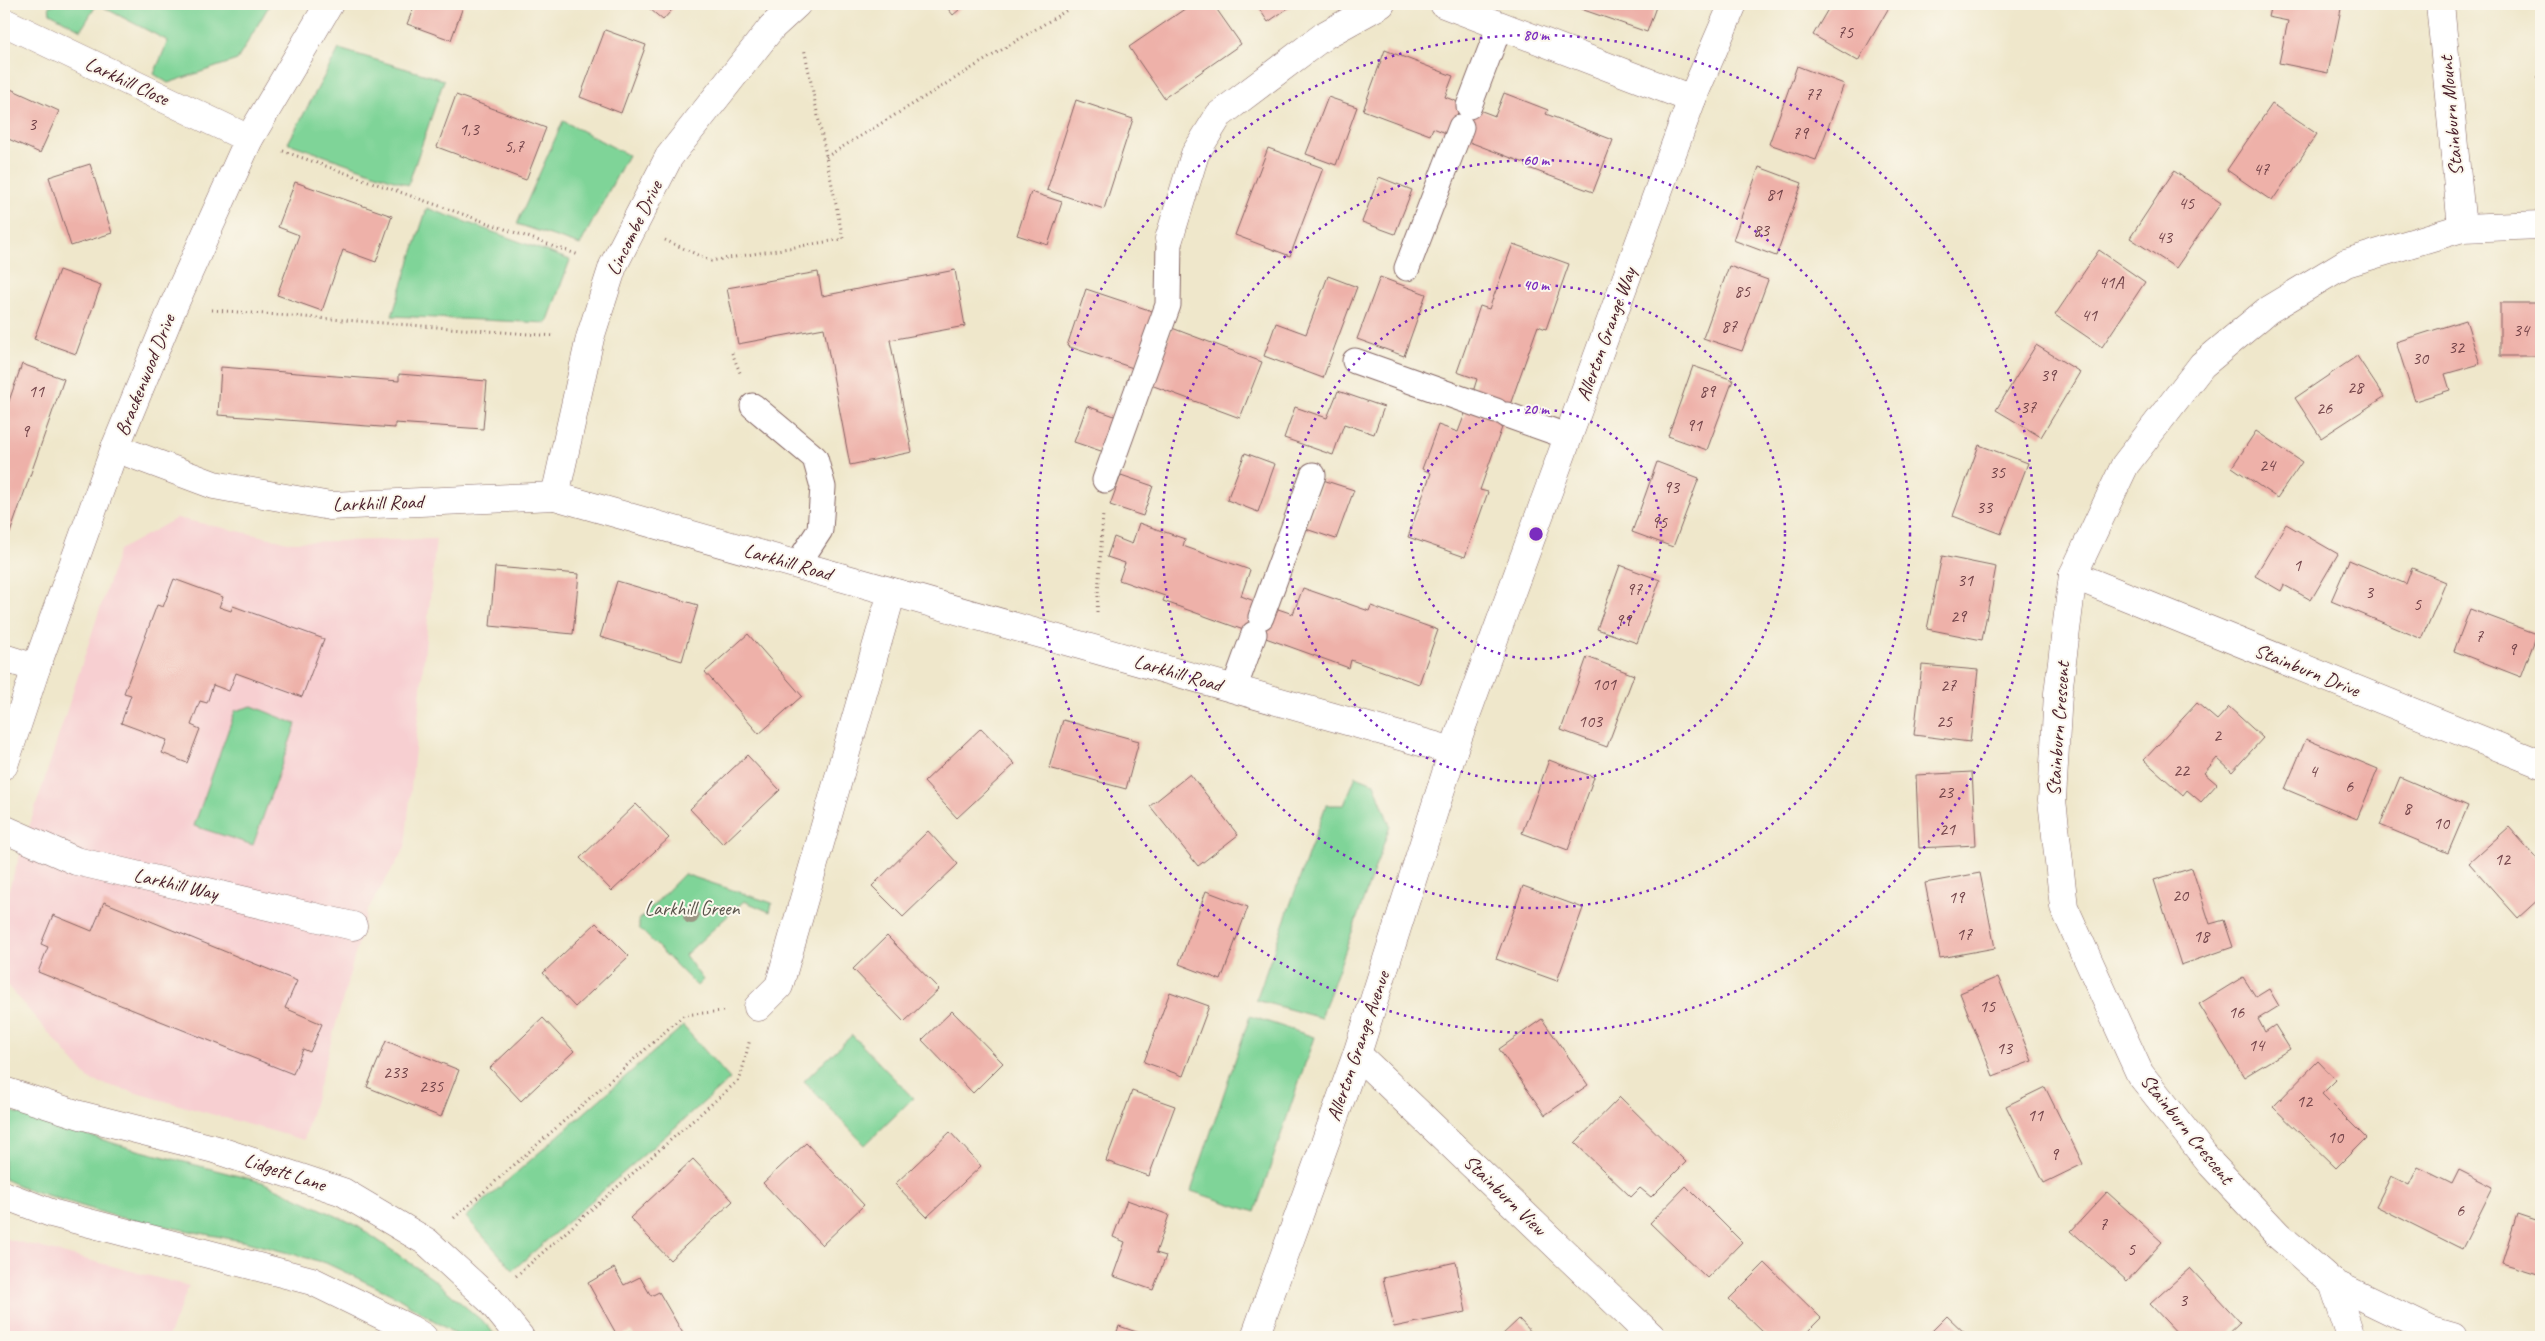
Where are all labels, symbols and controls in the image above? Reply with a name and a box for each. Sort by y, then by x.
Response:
house number: 75 [1837,21,1854,43]
text: 80 m [1523,26,1550,45]
street label: Larkhill Close [81,51,174,112]
street label: Stainburn Mount [2433,53,2469,177]
house number: 77 [1805,83,1822,105]
house number: 3 [28,113,38,135]
house number: 1,3 [459,118,481,140]
house number: 79 [1792,122,1810,144]
house number: 5,7 [504,135,525,157]
text: 60 m [1523,151,1550,170]
house number: 47 [2253,158,2270,180]
street label: Lincombe Drive [600,175,668,280]
house number: 81 [1766,183,1783,205]
house number: 45 [2178,192,2195,214]
house number: 83 [1753,219,1771,241]
house number: 43 [2156,226,2174,248]
street label: Allerton Grange Way [1570,262,1642,404]
house number: 41A [2098,271,2125,293]
text: 40 m [1523,276,1550,295]
house number: 85 [1734,280,1751,302]
house number: 41 [2081,304,2098,326]
street label: Brackenwood Drive [109,309,181,440]
house number: 87 [1721,315,1738,337]
house number: 34 [2513,319,2531,341]
house number: 32 [2448,336,2466,358]
house number: 30 [2412,347,2430,369]
house number: 39 [2040,364,2058,386]
house number: 28 [2347,376,2365,398]
house number: 11 [28,380,45,402]
house number: 89 [1699,380,1717,402]
house number: 37 [2020,396,2037,418]
house number: 26 [2316,397,2333,419]
text: 20 m [1523,400,1550,419]
house number: 91 [1686,414,1703,436]
house number: 9 [21,420,31,442]
house number: 24 [2259,454,2277,476]
house number: 35 [1989,461,2006,483]
house number: 93 [1663,476,1681,498]
street label: Larkhill Road [332,489,427,517]
house number: 33 [1976,496,1994,518]
house number: 95 [1651,511,1668,533]
centre of rings [1527,525,1545,543]
street label: Larkhill Road [741,538,838,587]
house number: 1 [2293,554,2302,576]
house number: 31 [1957,569,1974,591]
house number: 97 [1626,578,1643,600]
house number: 3 [2365,581,2375,603]
house number: 5 [2413,593,2422,615]
house number: 29 [1950,605,1968,627]
house number: 99 [1615,609,1633,631]
house number: 7 [2475,625,2484,647]
street label: Stainburn Drive [2251,638,2365,703]
house number: 9 [2508,638,2518,660]
street label: Larkhill Road [1131,649,1228,698]
street label: Stainburn Crescent [2041,659,2075,797]
house number: 101 [1592,673,1617,695]
house number: 27 [1940,674,1957,696]
house number: 103 [1578,710,1604,732]
house number: 25 [1936,710,1953,732]
house number: 2 [2213,724,2223,746]
house number: 22 [2173,759,2191,781]
house number: 4 [2309,760,2319,782]
house number: 6 [2345,775,2354,797]
house number: 23 [1937,781,1955,803]
house number: 8 [2403,797,2413,819]
house number: 10 [2433,812,2451,834]
house number: 21 [1939,818,1956,840]
house number: 12 [2494,848,2512,870]
street label: Larkhill Way [131,862,223,906]
house number: 20 [2172,884,2190,906]
house number: 19 [1948,886,1966,908]
park label: Larkhill Green [644,896,741,921]
house number: 17 [1956,923,1973,945]
house number: 18 [2193,925,2211,947]
street label: Allerton Grange Avenue [1321,966,1396,1124]
house number: 15 [1979,995,1996,1017]
house number: 16 [2228,1001,2245,1023]
house number: 14 [2248,1034,2266,1056]
house number: 13 [1996,1037,2014,1059]
house number: 233 [383,1061,409,1083]
street label: Stainburn Crescent [2135,1069,2241,1191]
house number: 235 [419,1075,444,1097]
house number: 12 [2296,1090,2314,1112]
house number: 11 [2027,1104,2044,1126]
house number: 10 [2327,1126,2345,1148]
house number: 9 [2050,1143,2060,1165]
street label: Lidgett Lane [241,1147,330,1197]
street label: Stainburn View [1458,1149,1553,1242]
house number: 6 [2456,1199,2465,1221]
house number: 7 [2099,1213,2108,1235]
house number: 5 [2127,1238,2136,1260]
house number: 3 [2179,1289,2189,1311]

